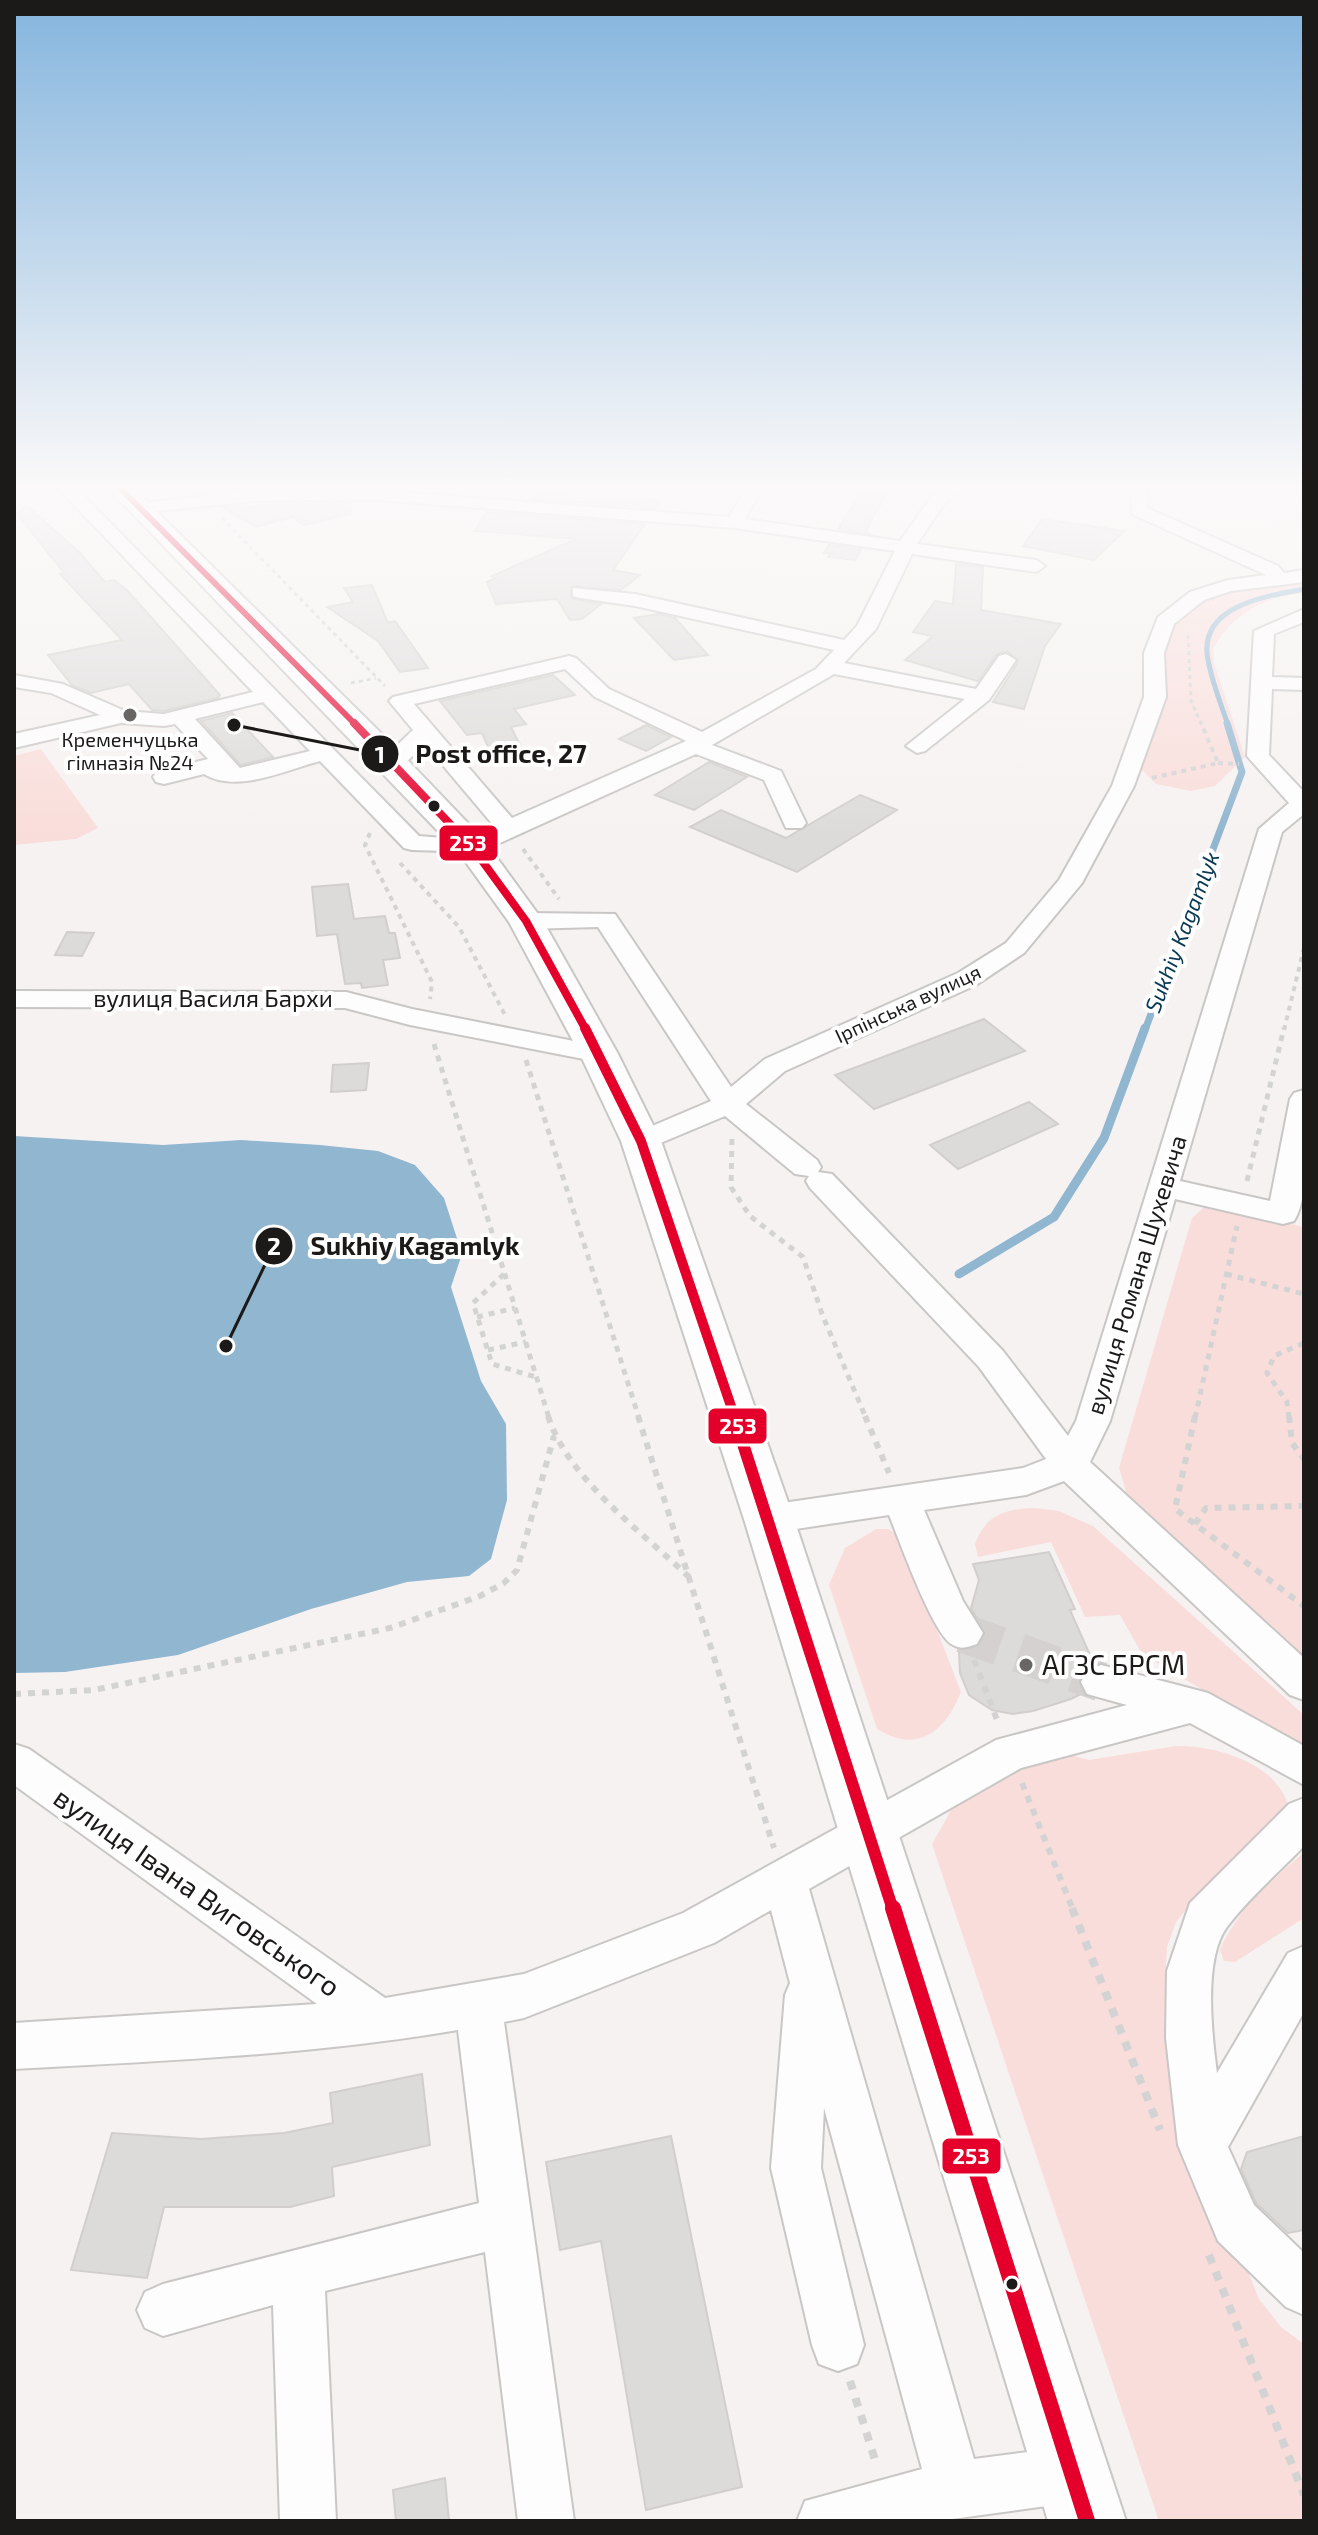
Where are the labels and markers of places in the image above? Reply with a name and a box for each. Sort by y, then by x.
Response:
marker: Кременчуцька гімназія №24 [121,706,139,724]
place label: Кременчуцька гімназія №24 [61,727,199,774]
callout: Post office, 27 [360,729,603,779]
unlabelled marker [426,798,442,814]
callout: Sukhiy Kagamlyk [254,1221,536,1271]
place label: АГЗС БРСМ [1042,1647,1185,1681]
marker: АГЗС БРСМ [1017,1656,1035,1674]
unlabelled marker [1004,2276,1020,2292]

